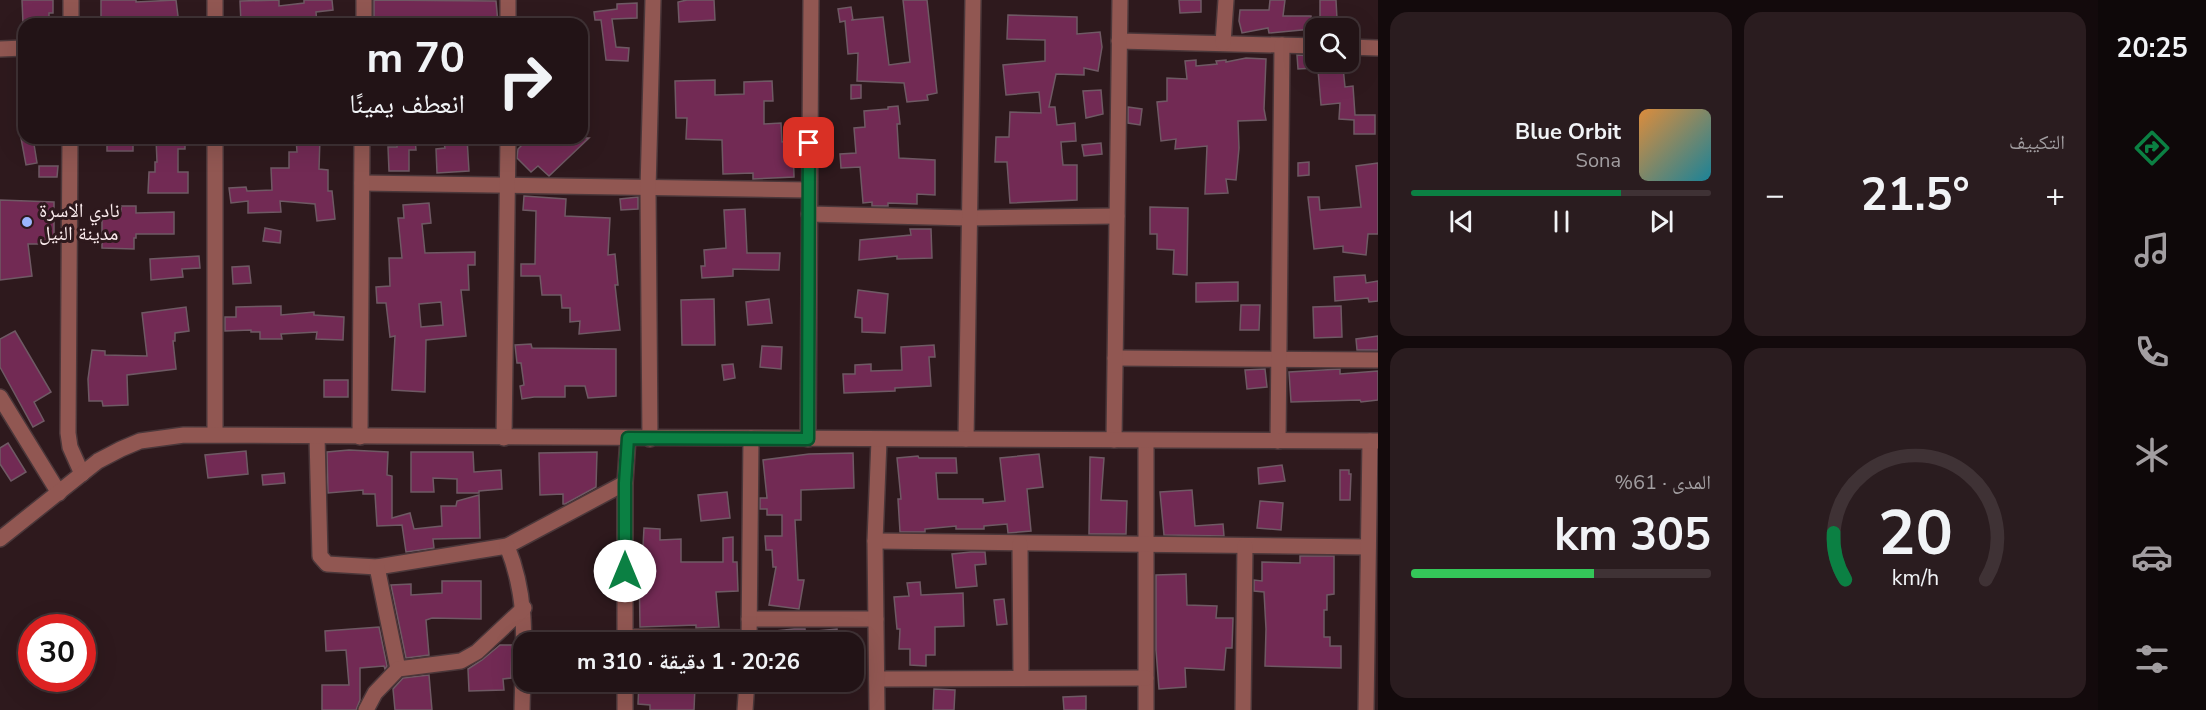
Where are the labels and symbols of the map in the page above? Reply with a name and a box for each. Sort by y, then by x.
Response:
pin [783,117,834,168]
place label: نادي الاسرة مدينة النيل [39,197,120,247]
marker: نادي الاسرة مدينة النيل [20,215,34,229]
position arrow [593,539,657,603]
speed limit sign: 30 [18,614,96,692]

